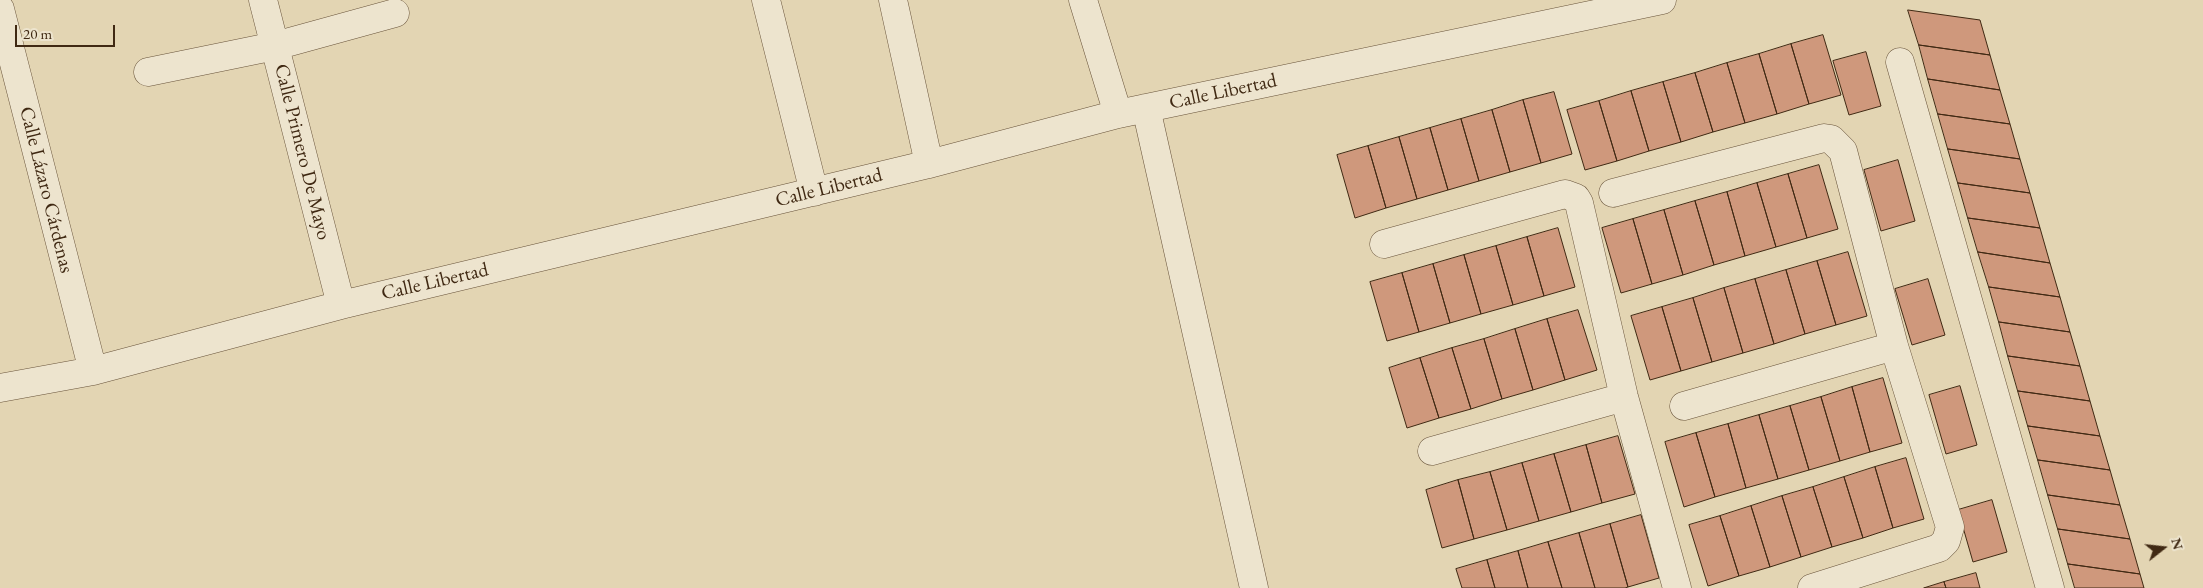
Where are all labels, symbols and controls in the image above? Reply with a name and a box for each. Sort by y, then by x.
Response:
scale bar [18,15,118,47]
text: 20 m [23,24,52,43]
street label: Calle Primero De Mayo [269,61,335,243]
street label: Calle Libertad [1167,69,1279,115]
street label: Calle Lázaro Cárdenas [14,104,78,276]
street label: Calle Libertad [773,163,885,213]
street label: Calle Libertad [379,258,491,306]
north arrow [2138,523,2188,573]
text: N [2167,536,2188,552]

